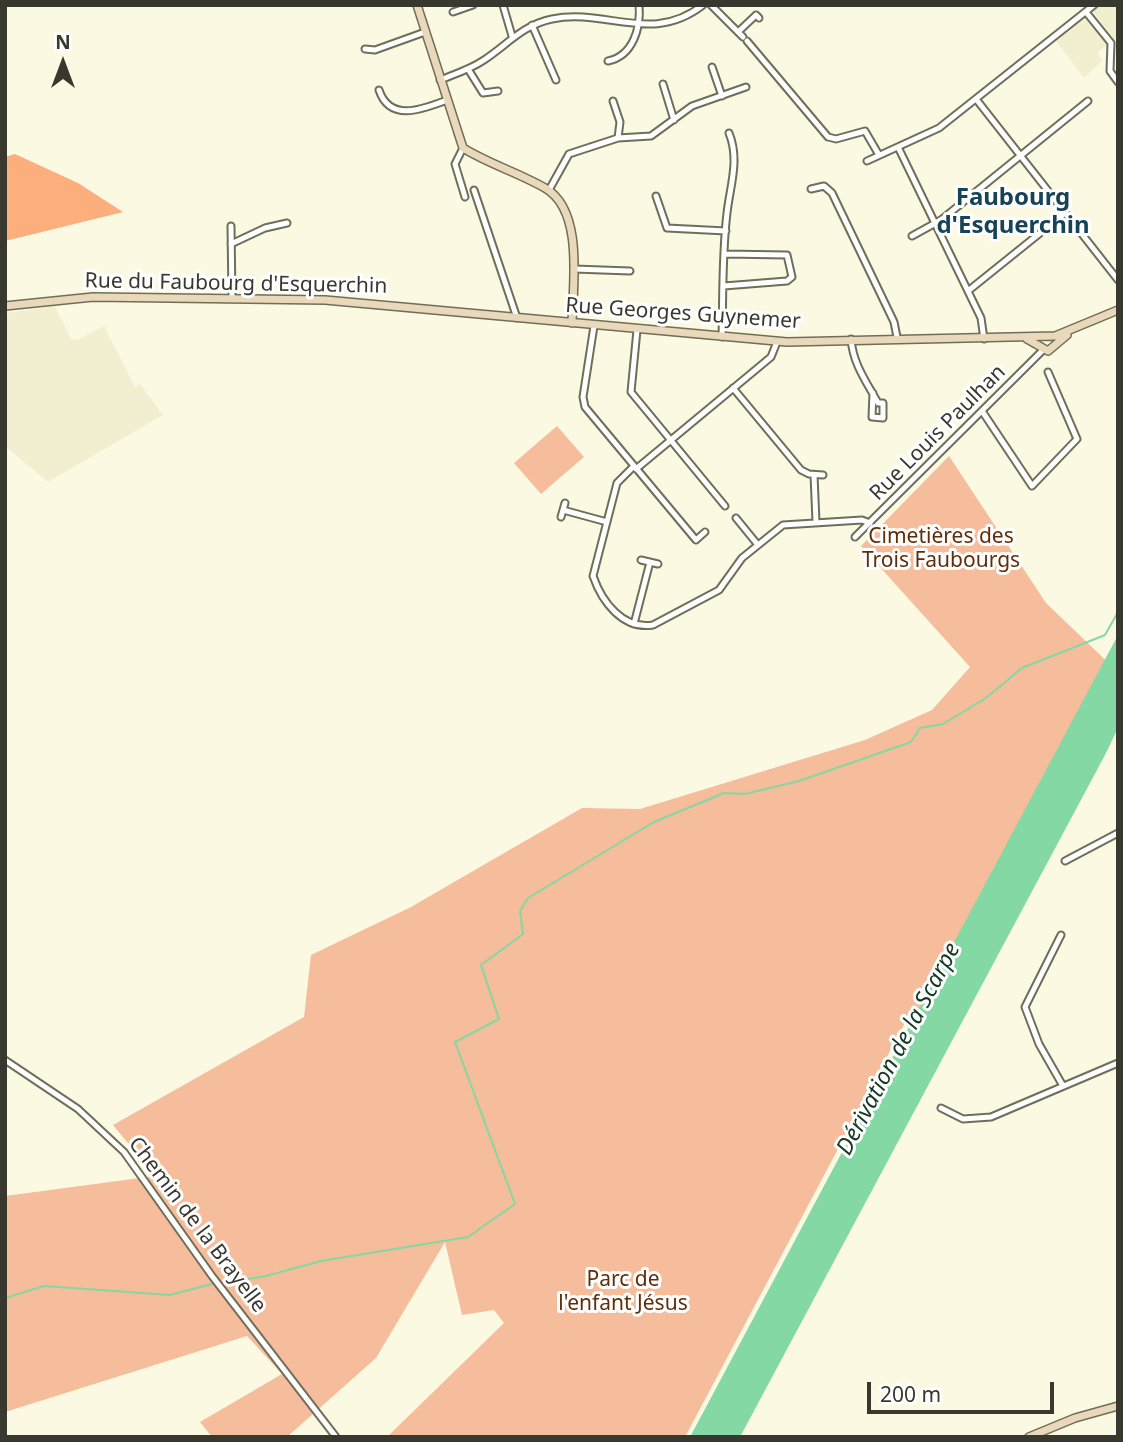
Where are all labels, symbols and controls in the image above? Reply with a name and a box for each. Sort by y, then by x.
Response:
north arrow [28,28,98,98]
text: N [55,29,71,55]
district label: Faubourg d'Esquerchin [936,184,1090,240]
street label: Rue du Faubourg d'Esquerchin [84,269,388,299]
street label: Rue Georges Guynemer [564,293,802,335]
street label: Rue Louis Paulhan [865,360,1011,506]
park label: Cimetières des Trois Faubourgs [862,524,1020,574]
water label: Dérivation de la Scarpe [831,938,967,1160]
street label: Chemin de la Brayelle [123,1132,271,1318]
park label: Parc de l'enfant Jésus [558,1267,688,1317]
scale bar [871,1368,1058,1412]
text: 200 m [880,1380,941,1408]

